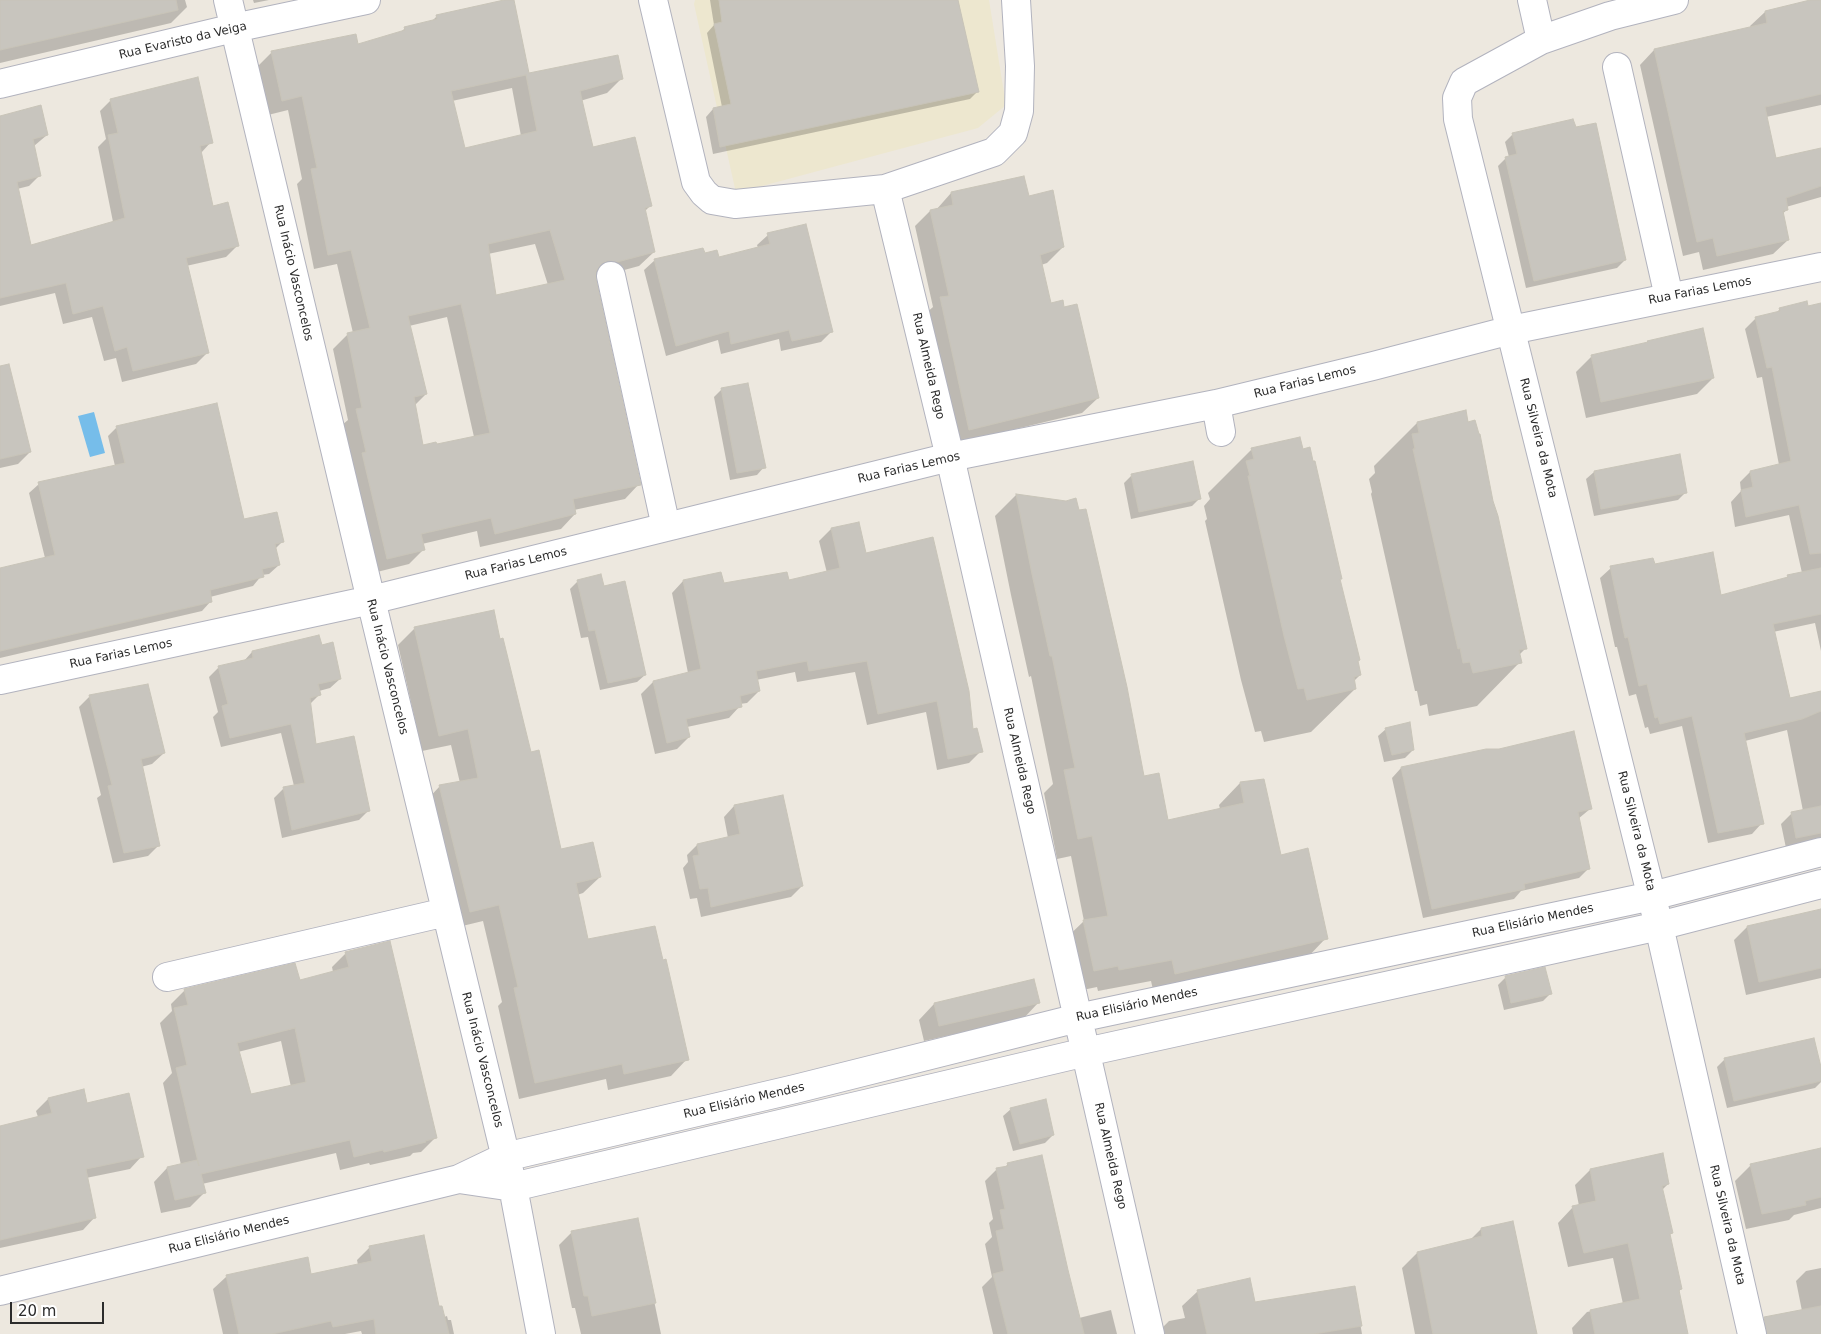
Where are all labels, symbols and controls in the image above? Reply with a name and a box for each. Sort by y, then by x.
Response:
street label: Rua Evaristo da Veiga [118,19,248,63]
street label: Rua Inácio Vasconcelos [270,203,316,343]
street label: Rua Farias Lemos [1647,274,1753,308]
street label: Rua Almeida Rego [909,311,947,421]
street label: Rua Farias Lemos [1253,362,1357,402]
street label: Rua Silveira da Mota [1516,376,1560,500]
street label: Rua Farias Lemos [856,449,962,487]
street label: Rua Farias Lemos [464,544,568,584]
street label: Rua Inácio Vasconcelos [363,598,411,736]
street label: Rua Farias Lemos [68,636,174,672]
street label: Rua Almeida Rego [1000,706,1038,816]
street label: Rua Silveira da Mota [1614,769,1658,893]
street label: Rua Elisiário Mendes [1471,901,1595,941]
street label: Rua Elisiário Mendes [1075,985,1199,1025]
street label: Rua Inácio Vasconcelos [458,991,506,1129]
street label: Rua Elisiário Mendes [682,1080,806,1122]
street label: Rua Almeida Rego [1091,1101,1129,1211]
street label: Rua Silveira da Mota [1706,1163,1748,1287]
street label: Rua Elisiário Mendes [167,1213,291,1257]
scale bar [12,1292,106,1324]
text: 20 m [18,1302,56,1320]

